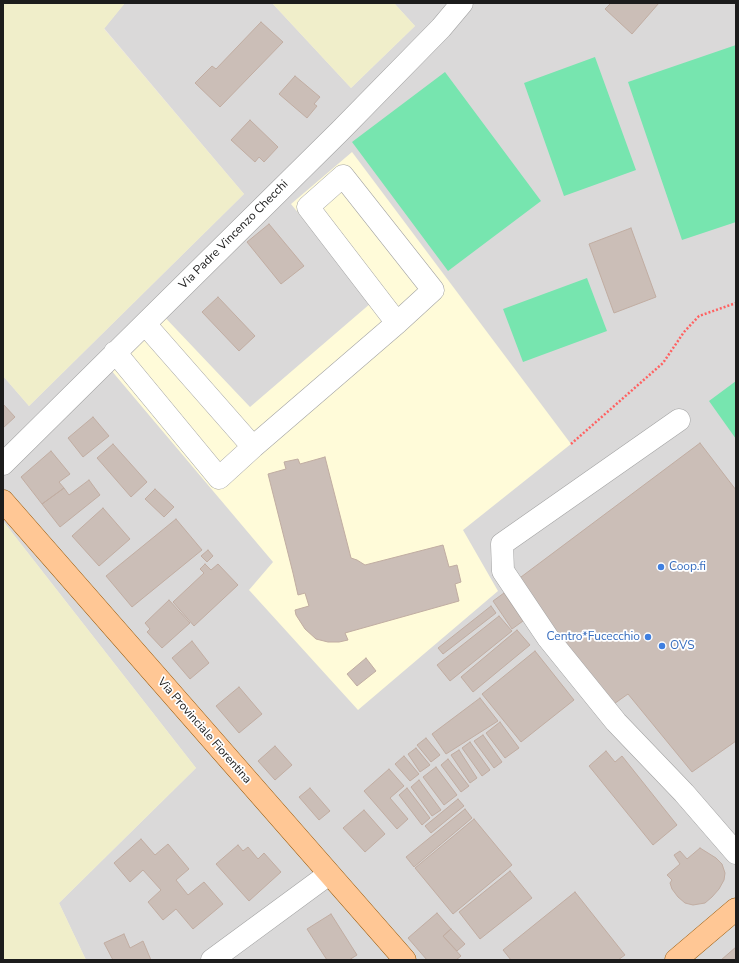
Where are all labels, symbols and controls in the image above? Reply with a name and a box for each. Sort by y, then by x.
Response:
street label: Via Padre Vincenzo Checchi [176,177,292,293]
place label: Coop.fi [669,560,706,574]
marker: Coop.fi [656,562,666,572]
place label: Centro*Fucecchio [547,630,640,644]
marker: Centro*Fucecchio [643,632,653,642]
place label: OVS [670,639,695,653]
marker: OVS [657,641,667,651]
street label: Via Provinciale Fiorentina [154,675,254,787]

